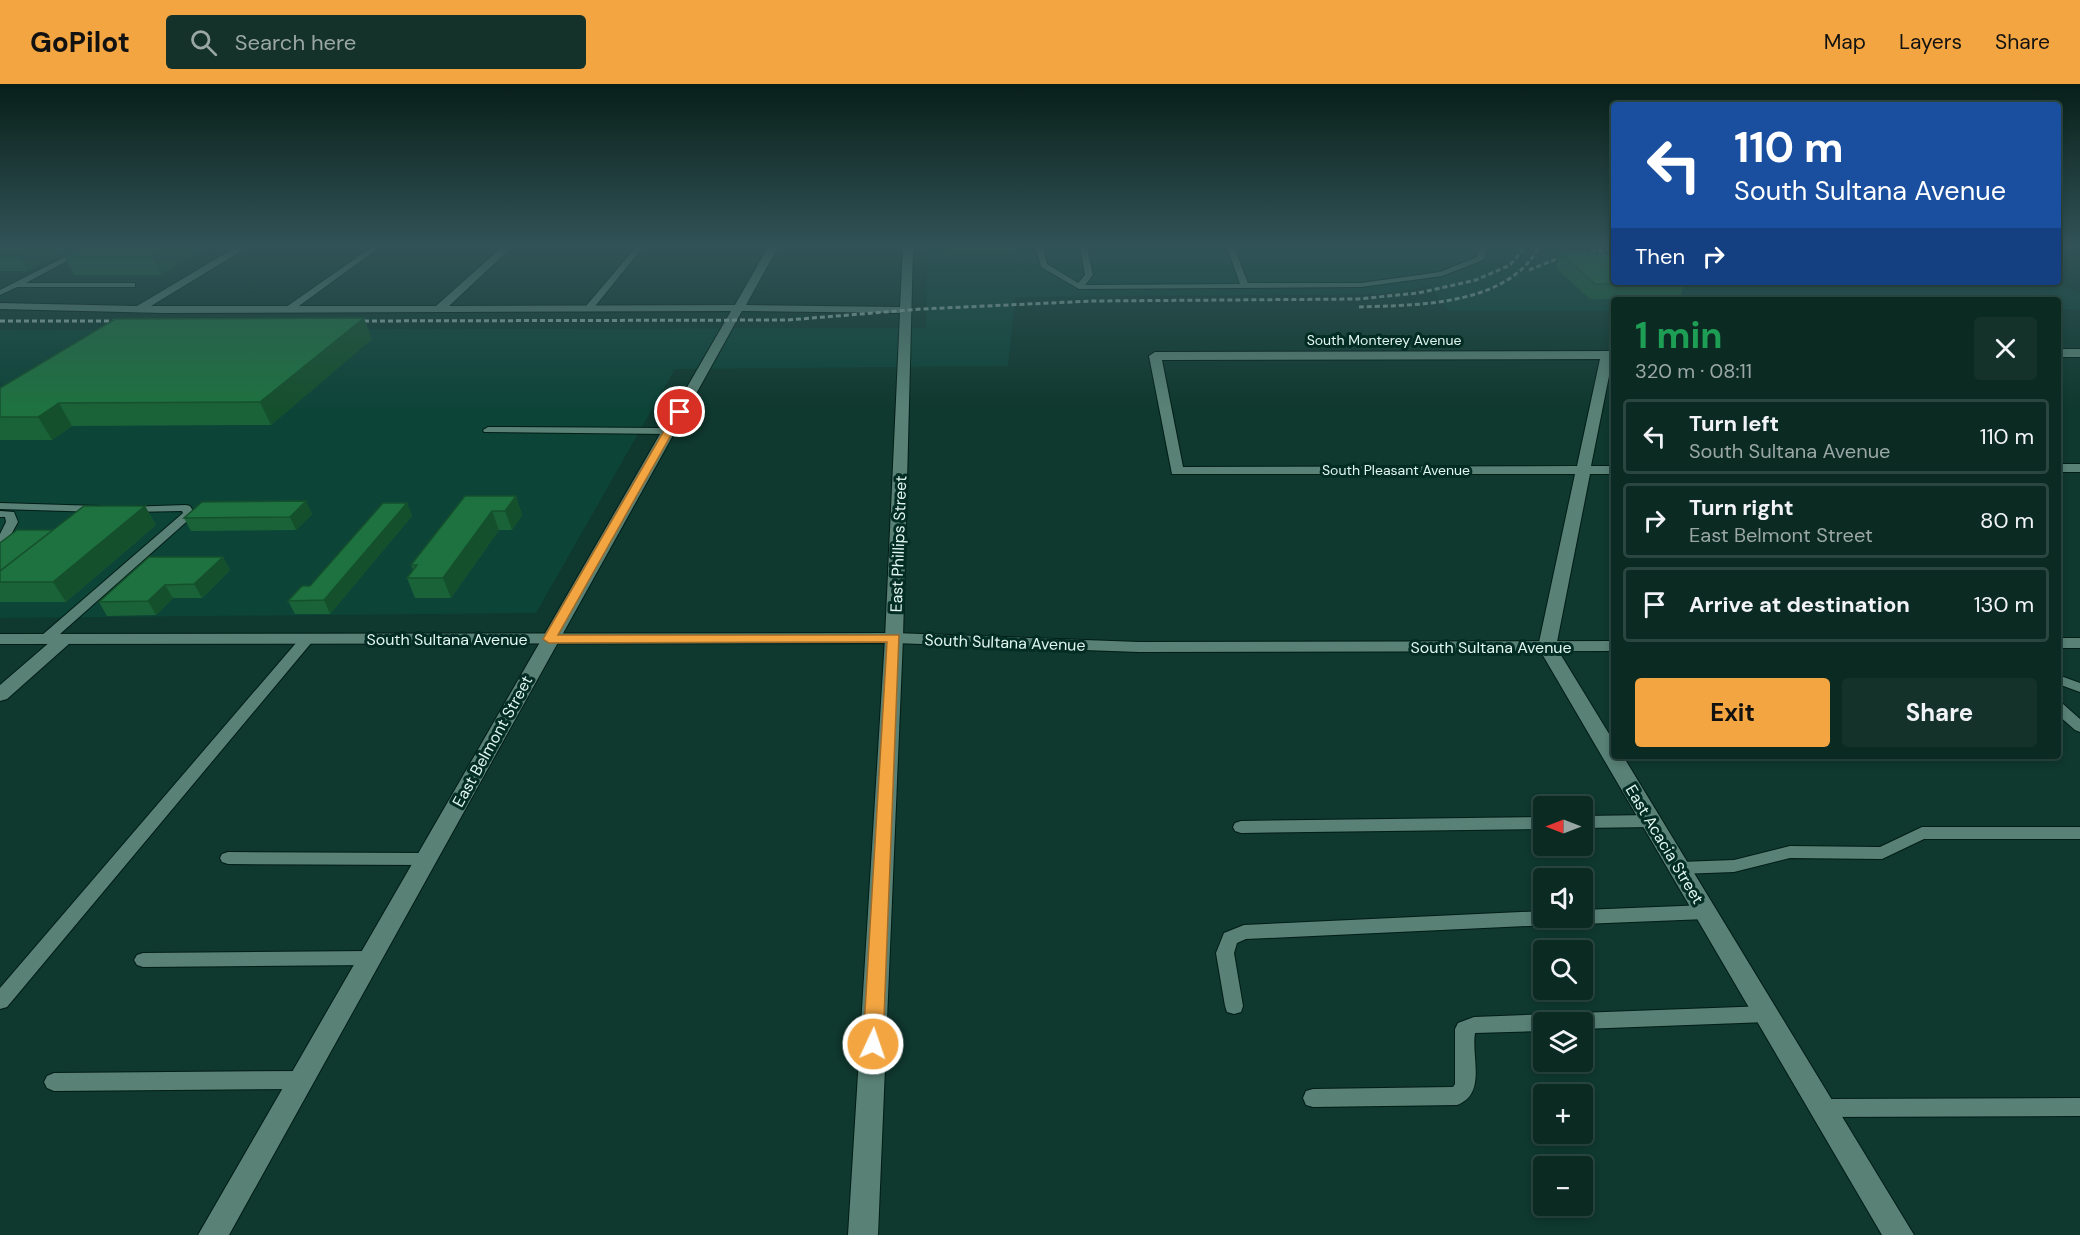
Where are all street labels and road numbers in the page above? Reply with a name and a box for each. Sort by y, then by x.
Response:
street label: South Monterey Avenue [1307,331,1461,349]
street label: South Pleasant Avenue [1322,461,1470,479]
street label: East Phillips Street [886,475,911,613]
street label: South Sultana Avenue [366,629,528,650]
street label: South Sultana Avenue [924,629,1086,656]
street label: South Sultana Avenue [1410,637,1572,658]
street label: East Belmont Street [448,672,537,811]
street label: East Acacia Street [1621,781,1708,908]

